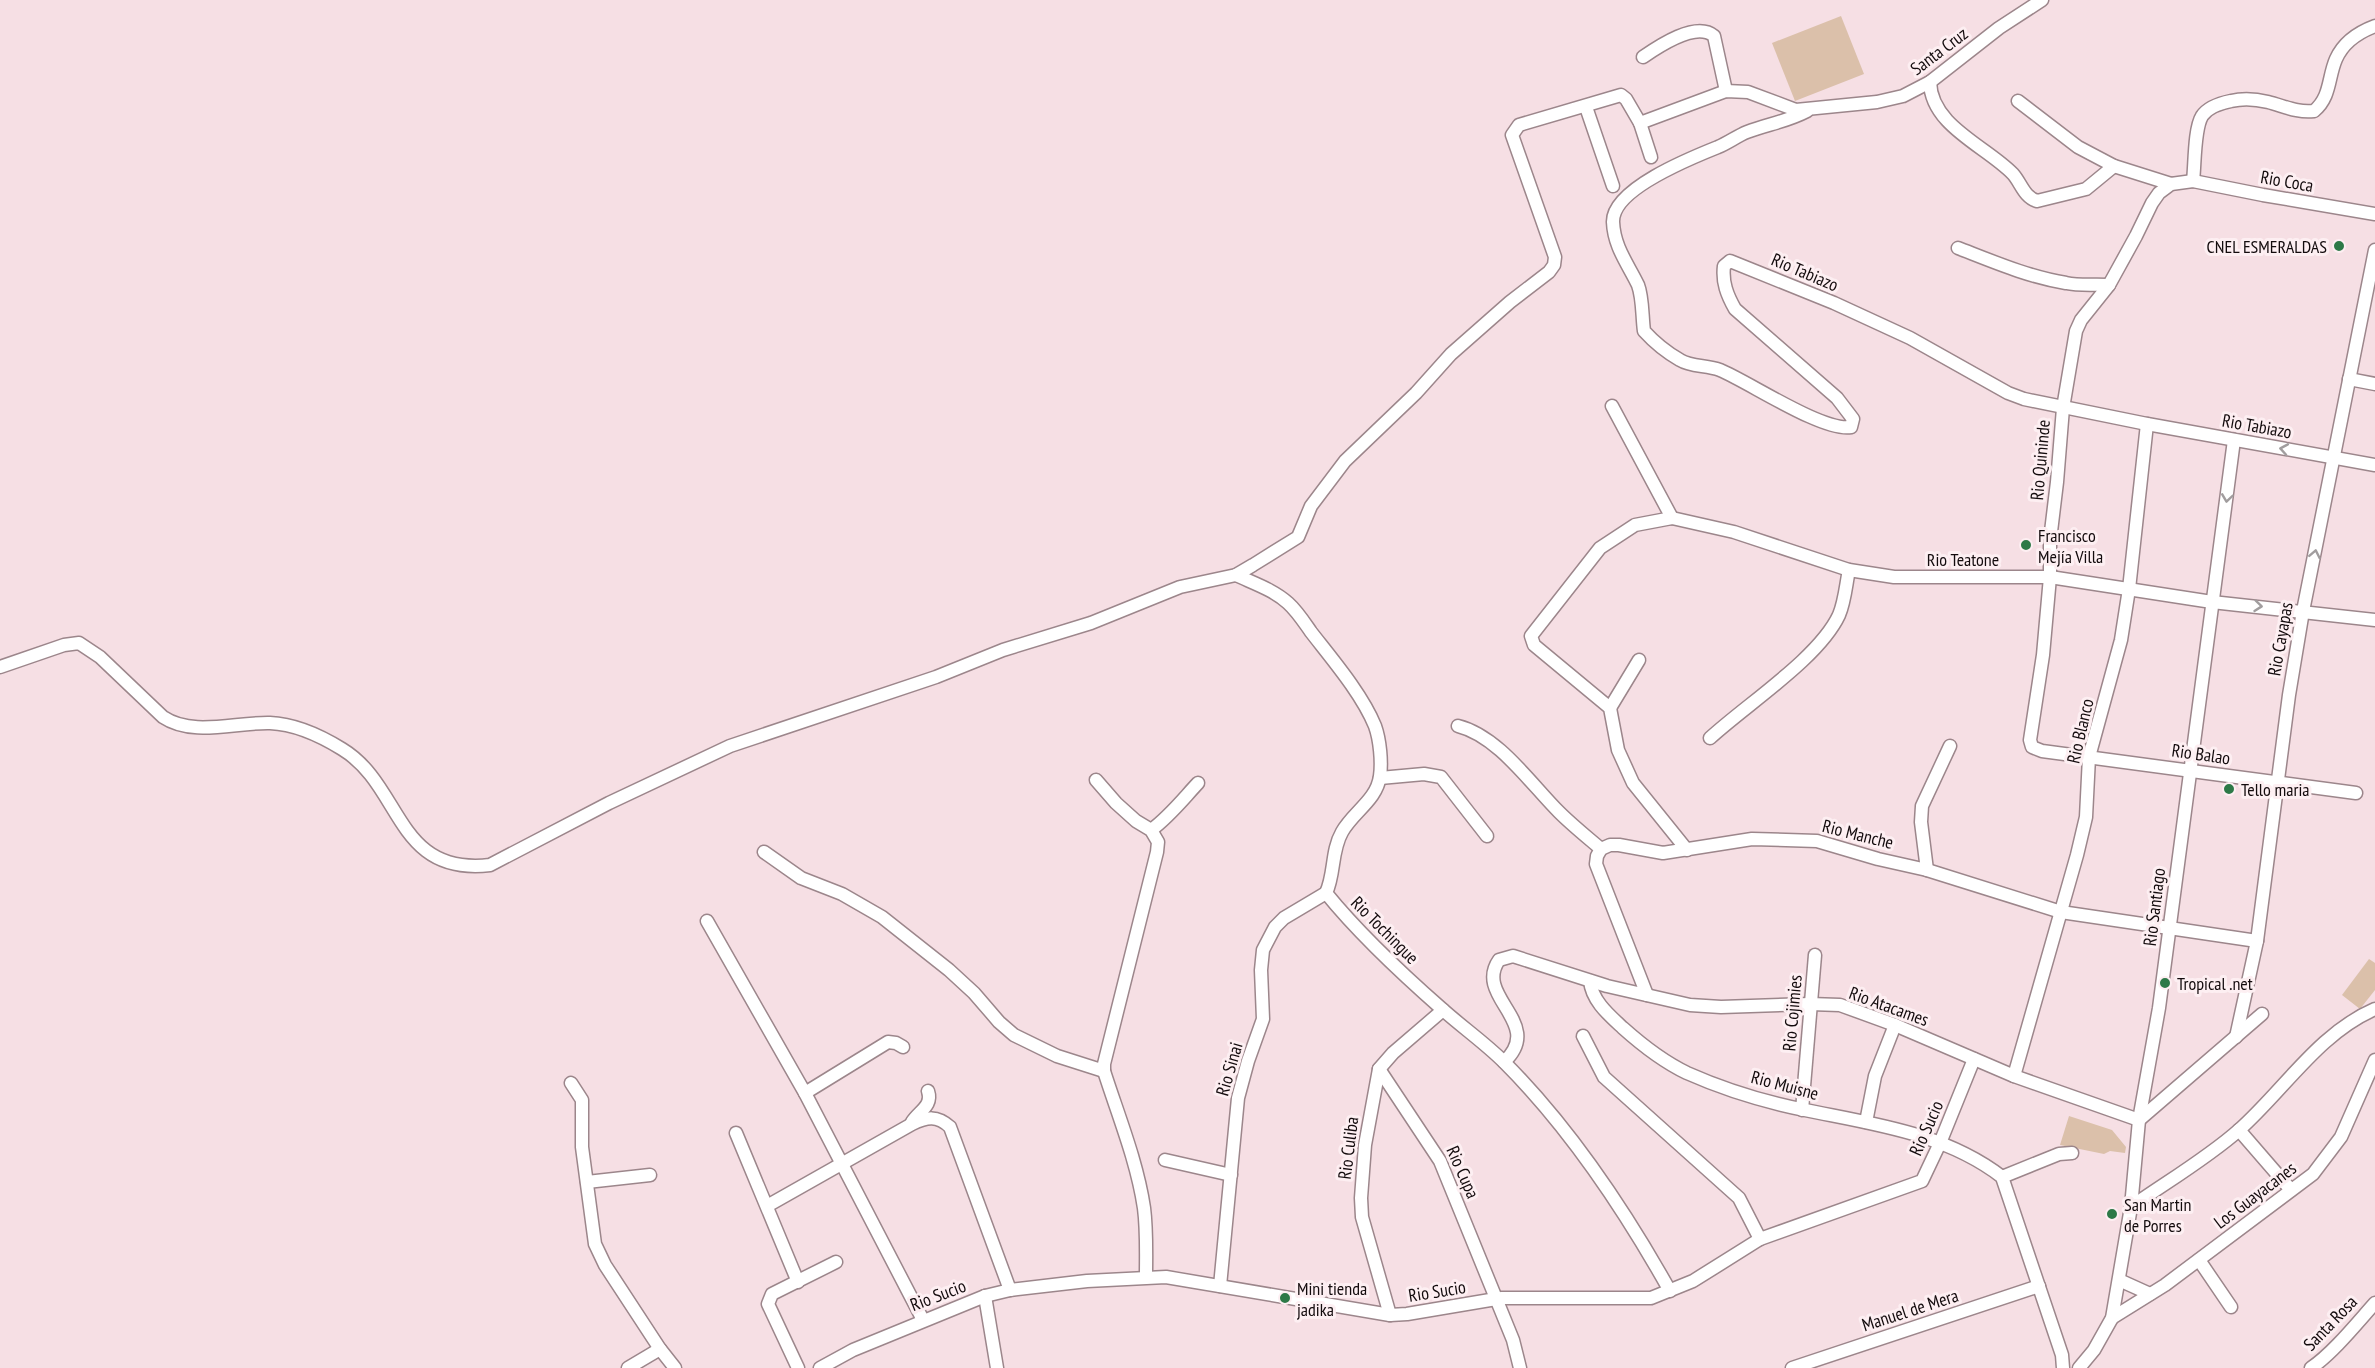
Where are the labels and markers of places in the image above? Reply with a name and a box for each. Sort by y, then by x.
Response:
place label: CNEL ESMERALDAS [2207,235,2327,258]
marker: CNEL ESMERALDAS [2332,239,2346,253]
place label: Francisco Mejía Villa [2038,524,2103,568]
marker: Francisco Mejía Villa [2019,538,2033,552]
place label: Tello maria [2241,778,2310,801]
marker: Tello maria [2222,782,2236,796]
place label: Tropical .net [2177,972,2253,995]
marker: Tropical .net [2158,976,2172,990]
place label: San Martin de Porres [2124,1193,2191,1237]
marker: San Martin de Porres [2105,1207,2119,1221]
place label: Mini tienda jadika [1297,1277,1367,1321]
marker: Mini tienda jadika [1278,1291,1292,1305]

